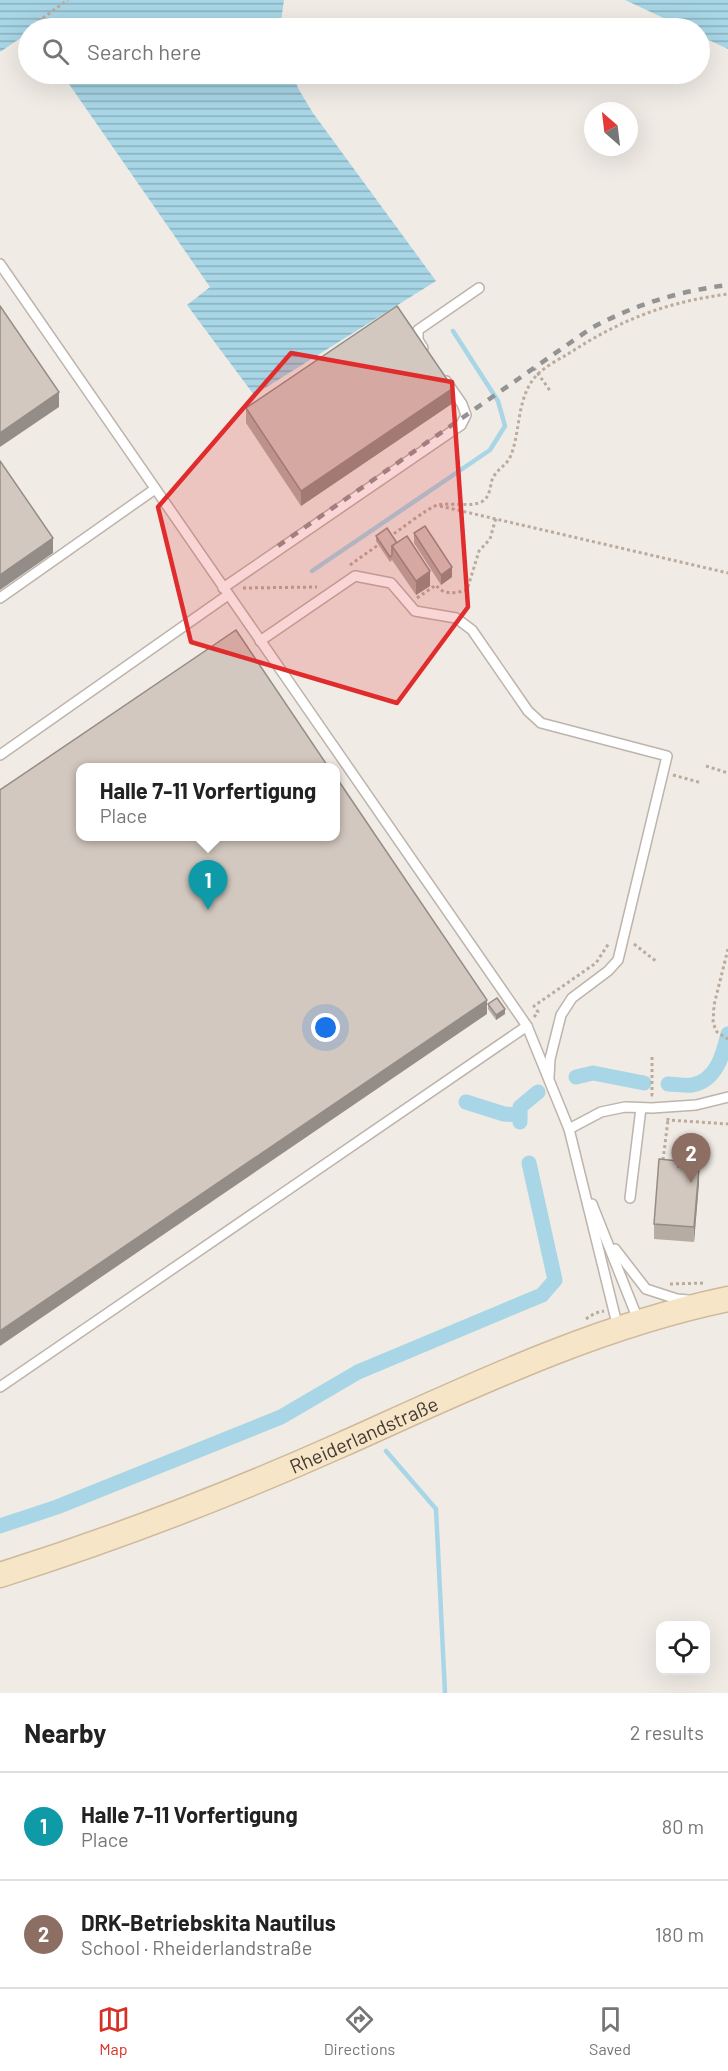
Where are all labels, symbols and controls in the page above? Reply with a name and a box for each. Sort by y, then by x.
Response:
search box [18,18,710,84]
icon: search [39,35,72,68]
text: Search here [87,38,201,64]
north arrow [584,102,638,156]
popup [76,763,340,841]
text: Halle 7-11 Vorfertigung [100,777,316,803]
text: Place [100,803,147,827]
pin: 1 [188,860,228,910]
your location [311,1013,340,1042]
pin: 2 [672,1134,710,1183]
street label: Rheiderlandstraße [286,1391,442,1478]
map controls [656,1621,710,1675]
button: locate [656,1621,710,1675]
text: Nearby [24,1717,106,1748]
text: 2 results [630,1720,704,1744]
text: Halle 7-11 Vorfertigung [81,1801,298,1827]
text: 1 [40,1814,47,1838]
text: 80 m [662,1814,704,1838]
text: Place [81,1827,129,1851]
text: DRK-Betriebskita Nautilus [81,1909,336,1935]
text: 2 [38,1922,49,1946]
text: 180 m [655,1922,704,1946]
text: School · Rheiderlandstraße [81,1935,312,1959]
tab: Map [97,2003,130,2058]
tab: Directions [324,2003,395,2058]
tab: Saved [589,2003,631,2058]

